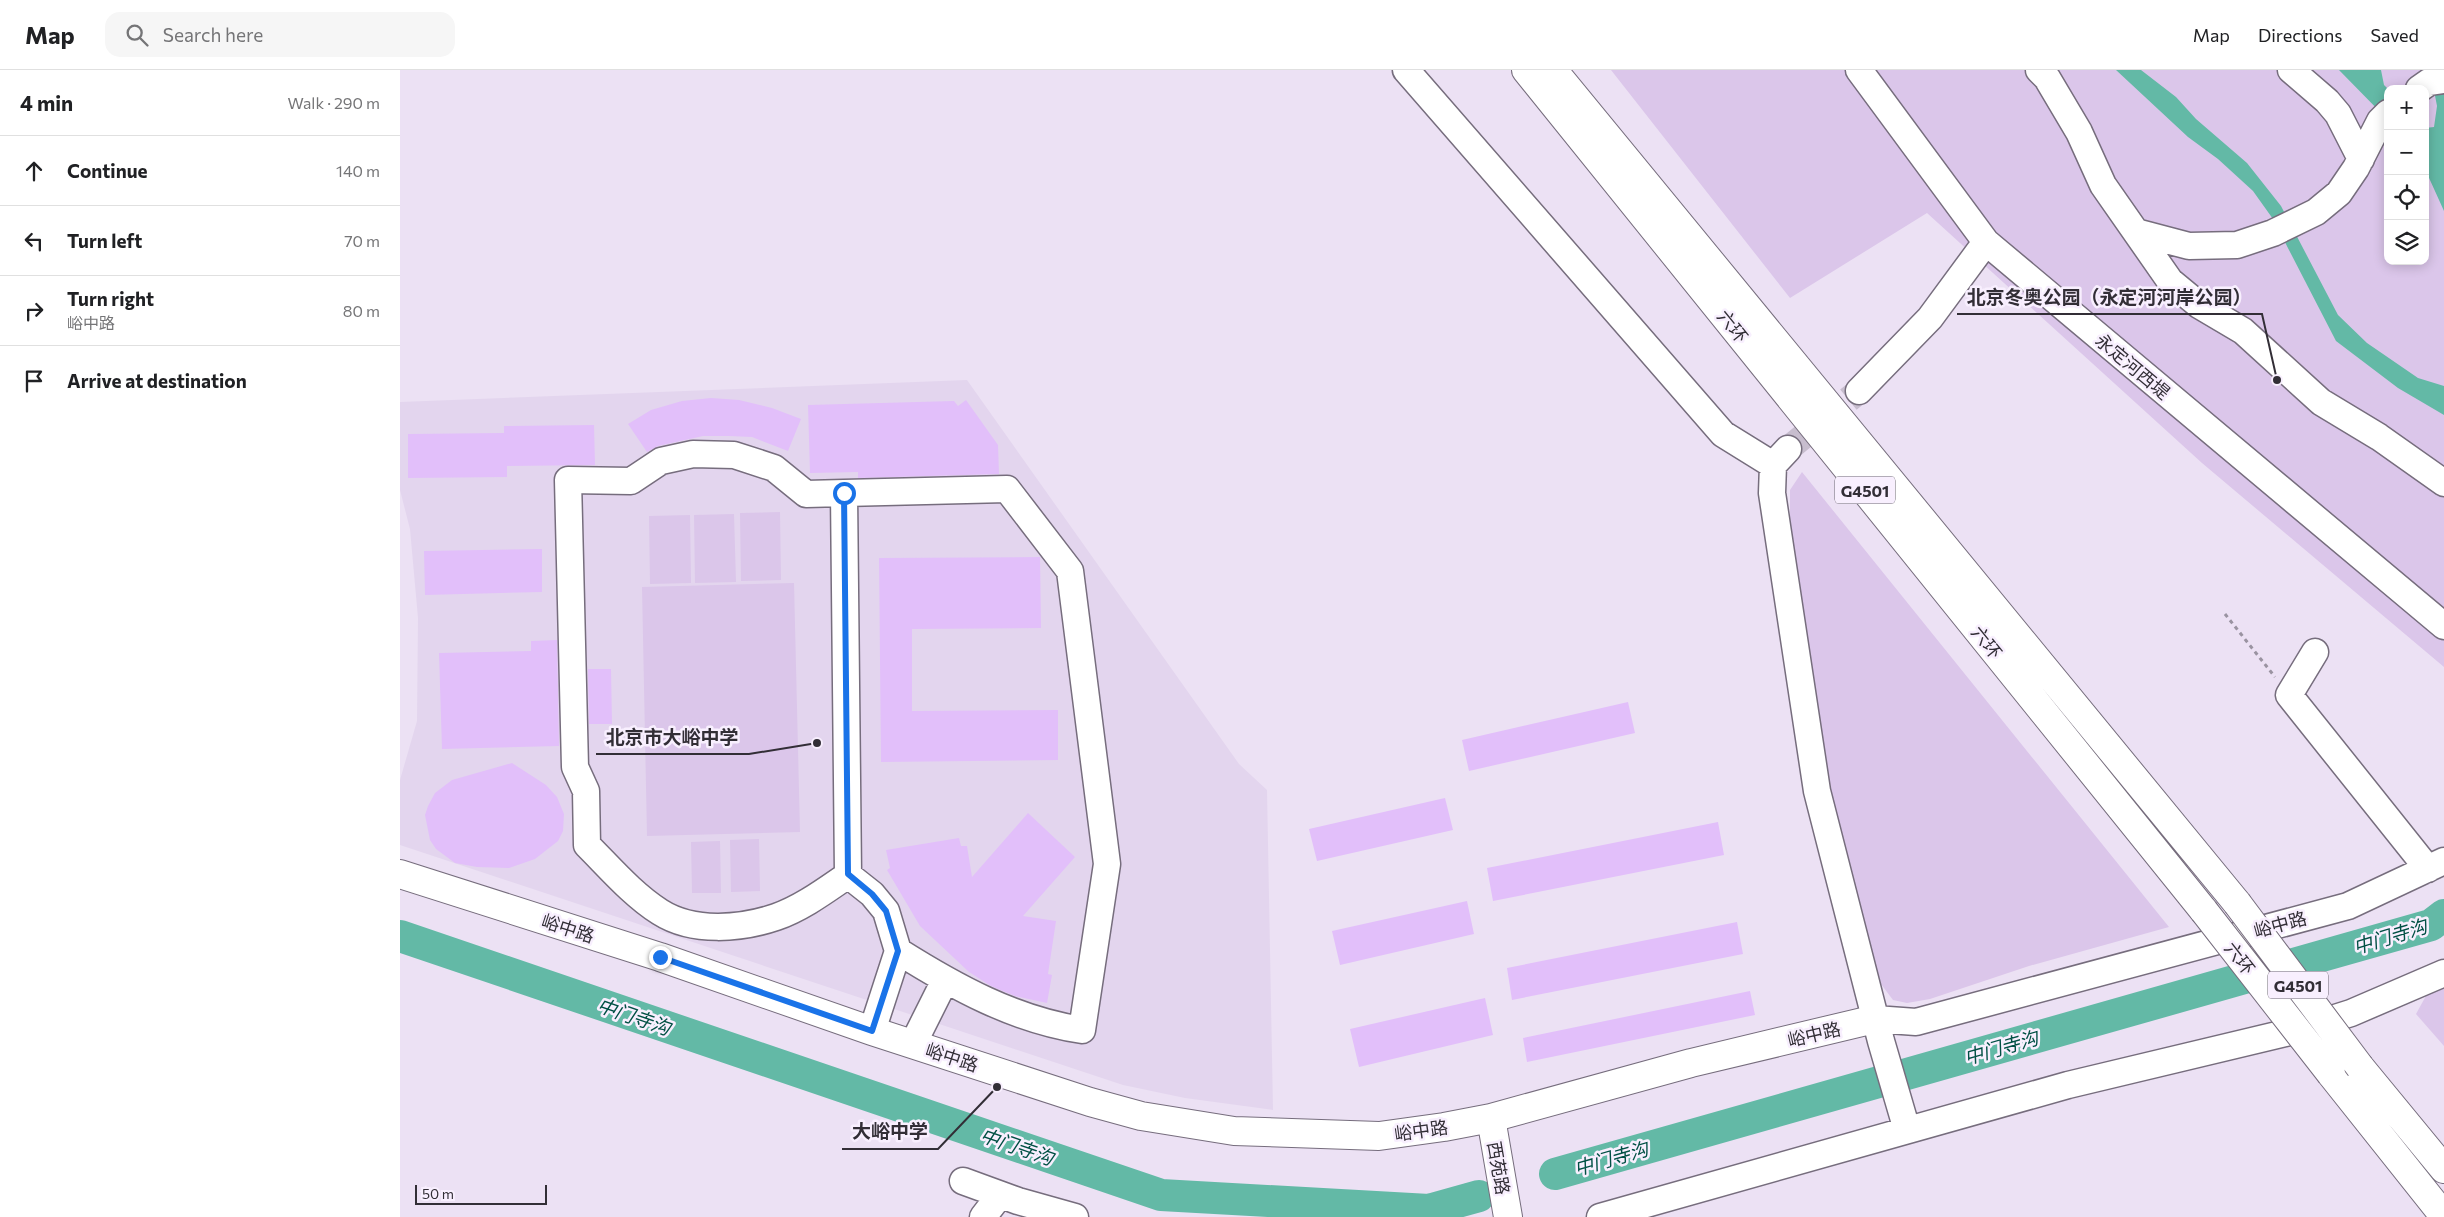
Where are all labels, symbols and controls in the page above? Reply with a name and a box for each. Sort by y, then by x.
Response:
search box [105,12,455,57]
text: Map [25,20,75,49]
icon: search [123,21,151,49]
text: Search here [163,23,263,46]
text: Map [2193,24,2230,46]
text: Directions [2258,24,2342,46]
text: Saved [2370,24,2419,46]
map controls [2384,85,2429,265]
button: + [2384,85,2429,130]
text: 4 min [20,90,73,115]
text: Walk · 290 m [288,93,380,112]
button: − [2384,130,2429,175]
icon: ahead [20,157,48,185]
text: Continue [67,159,147,182]
text: 140 m [336,161,380,180]
button: locate [2384,175,2429,220]
button: layers [2384,220,2429,265]
icon: left [20,227,48,255]
text: Turn left [67,229,142,252]
text: 70 m [344,231,380,250]
callout: 北京冬奥公园（永定河河岸公园） [1957,280,2262,314]
text: 北京冬奥公园（永定河河岸公园） [1966,285,2252,308]
text: Turn right [67,287,154,310]
icon: right [20,297,48,325]
text: 80 m [343,301,380,320]
street label: 六环 [1713,305,1753,347]
text: 峪中路 [67,313,115,332]
street label: 永定河西堤 [2091,329,2175,403]
icon: arrive [20,367,48,395]
text: Arrive at destination [67,369,247,392]
road number: G4501 [1835,476,1895,504]
route start [833,482,856,505]
street label: 六环 [1967,621,2007,663]
callout: 北京市大峪中学 [596,720,749,754]
text: 北京市大峪中学 [605,725,739,748]
street label: 峪中路 [2251,906,2309,942]
street label: 峪中路 [539,909,597,947]
water label: 中门寺沟 [2350,913,2432,958]
street label: 六环 [2220,937,2260,979]
route end [649,946,672,969]
road number: G4501 [2268,972,2328,998]
water label: 中门寺沟 [594,993,676,1040]
street label: 峪中路 [1785,1017,1843,1051]
water label: 中门寺沟 [1961,1025,2043,1069]
street label: 峪中路 [923,1038,981,1076]
callout: 大峪中学 [842,1115,938,1149]
street label: 峪中路 [1393,1115,1449,1145]
text: 大峪中学 [852,1119,928,1142]
water label: 中门寺沟 [977,1123,1059,1170]
water label: 中门寺沟 [1571,1136,1653,1180]
street label: 西苑路 [1483,1140,1515,1196]
scale bar [415,1182,548,1205]
text: 50 m [422,1185,454,1202]

